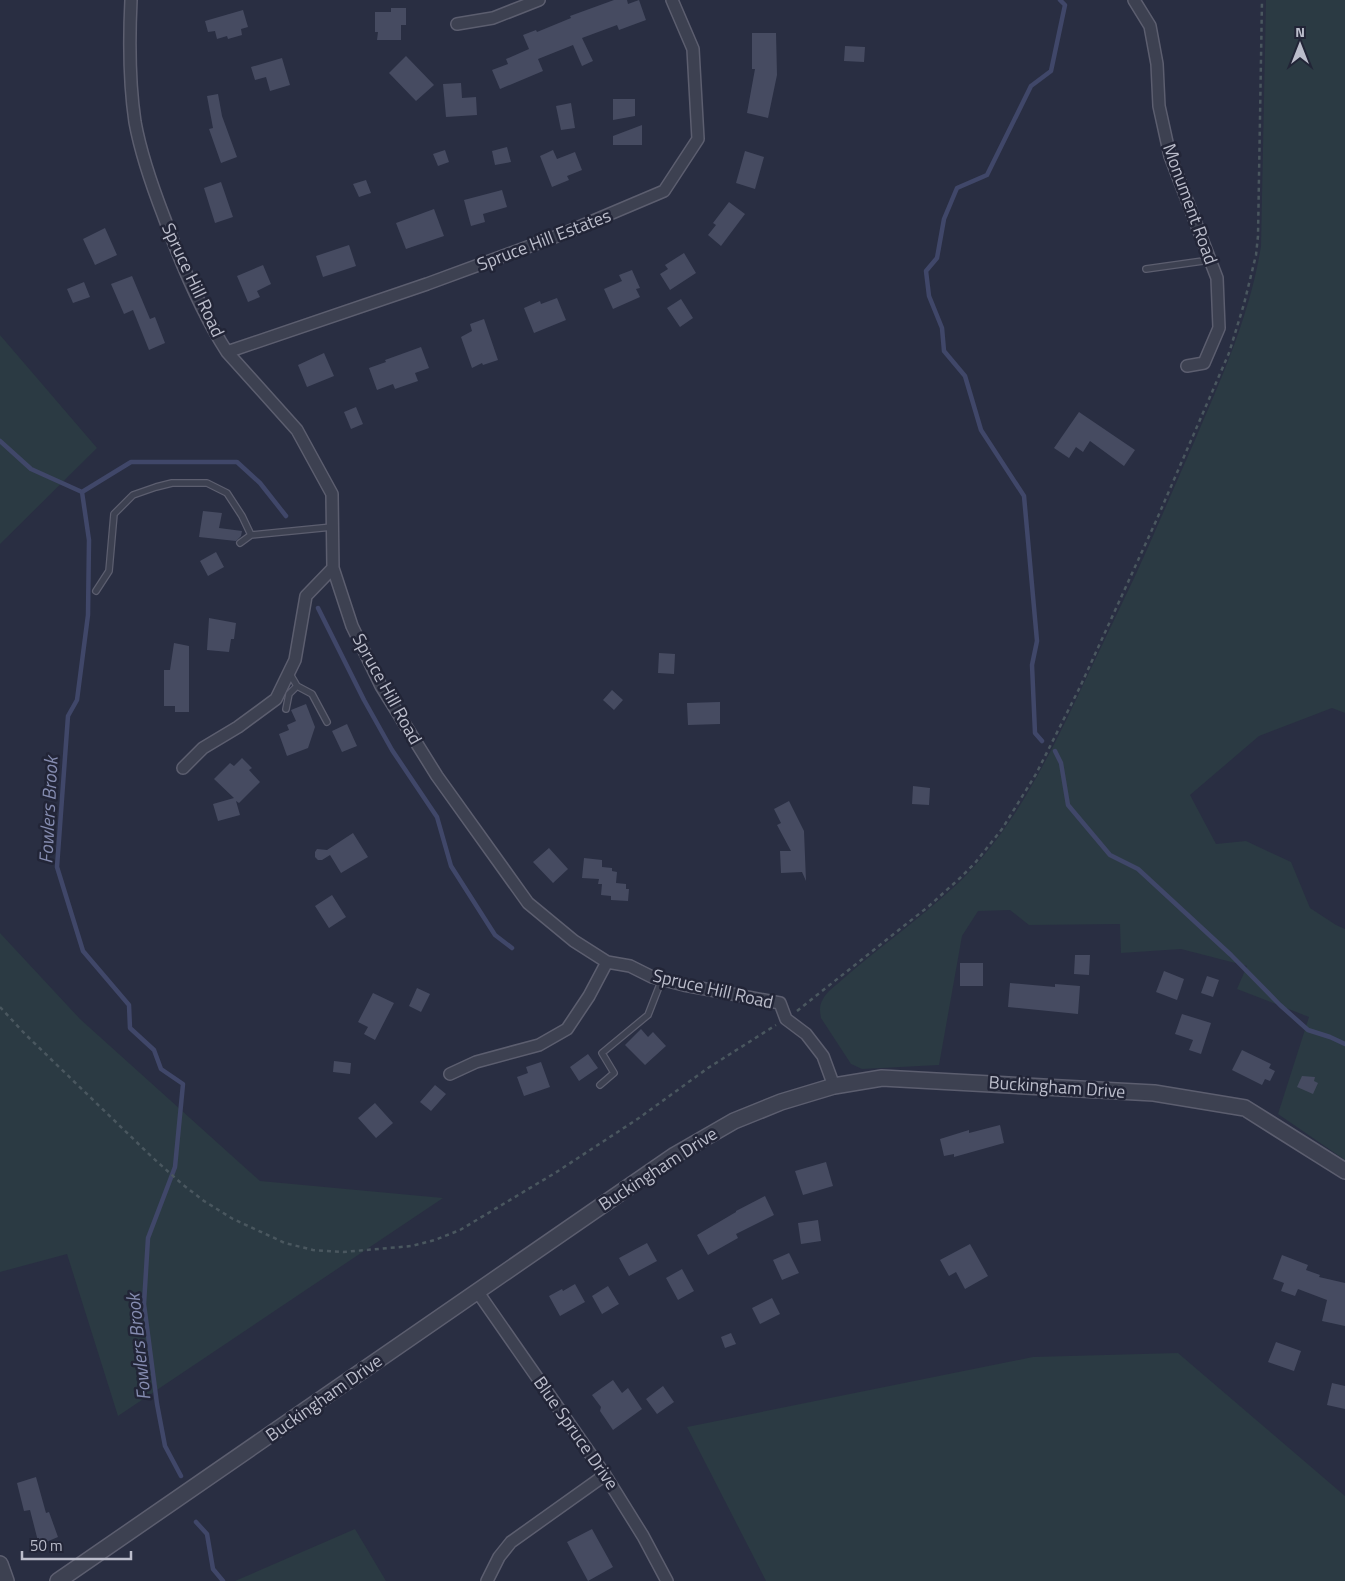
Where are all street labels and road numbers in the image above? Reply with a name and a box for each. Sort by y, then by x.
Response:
street label: Monument Road [1156,140,1225,268]
street label: Spruce Hill Estates [473,202,615,278]
street label: Spruce Hill Road [155,218,232,341]
street label: Spruce Hill Road [346,628,429,749]
street label: Spruce Hill Road [650,962,776,1016]
street label: Buckingham Drive [988,1068,1126,1105]
street label: Buckingham Drive [593,1120,723,1217]
street label: Buckingham Drive [260,1347,388,1448]
street label: Blue Spruce Drive [527,1370,626,1495]

